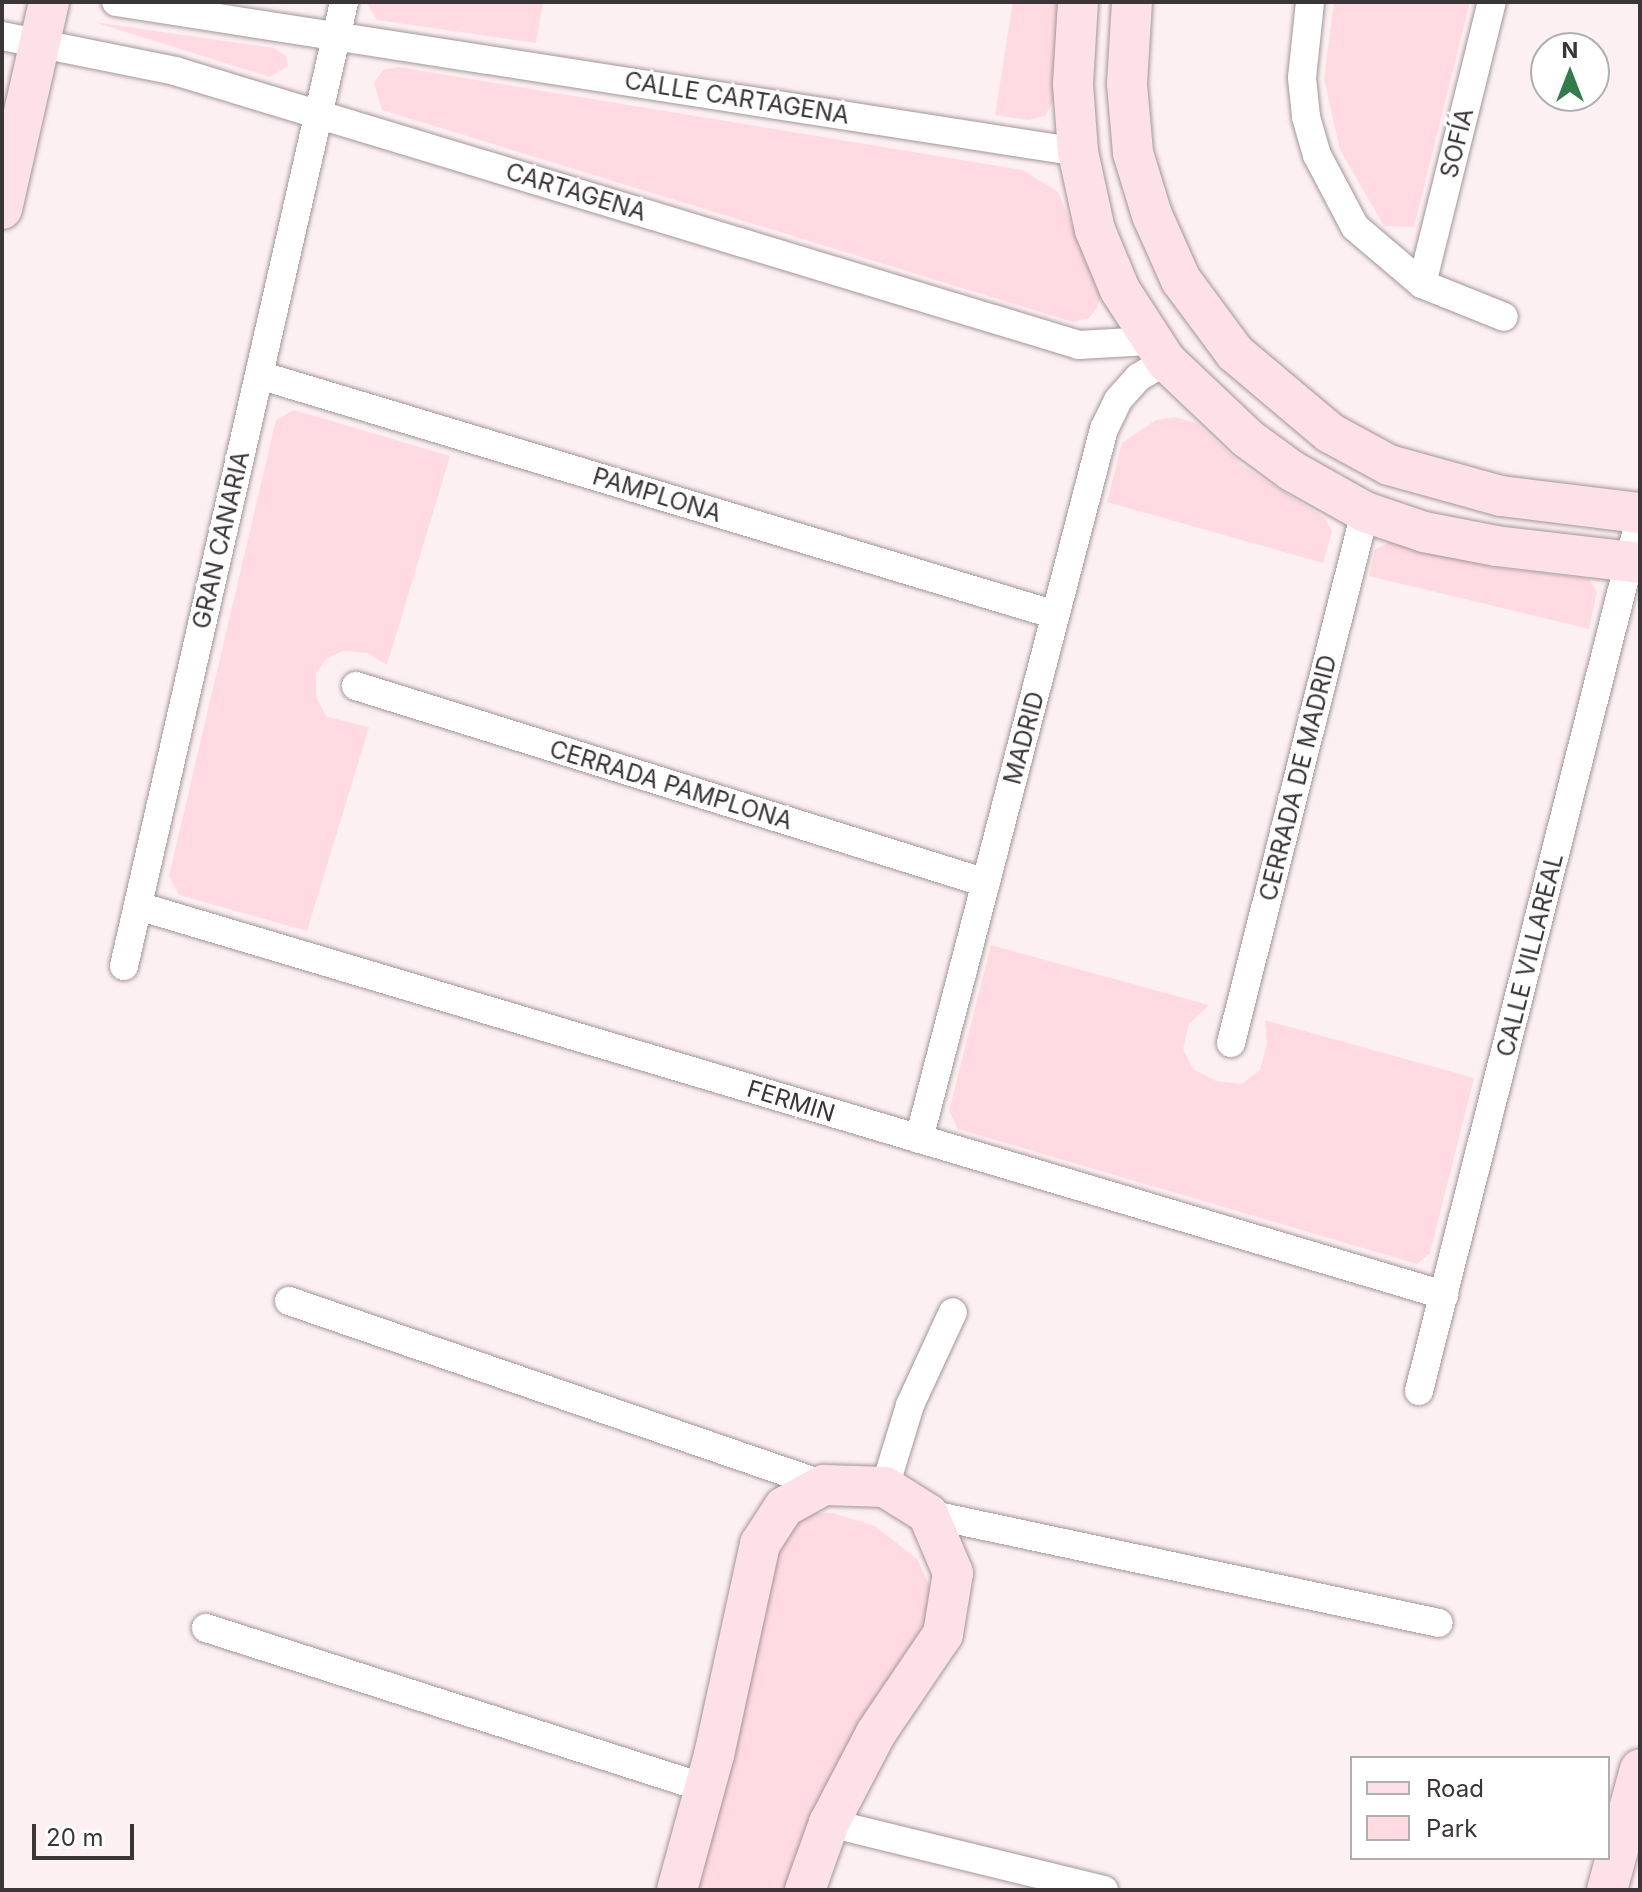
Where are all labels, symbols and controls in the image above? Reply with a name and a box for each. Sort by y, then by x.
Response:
north arrow [1530,32,1610,112]
text: N [1562,37,1578,63]
street label: CALLE CARTAGENA [623,66,851,130]
street label: SOFÍA [1434,105,1480,181]
street label: CARTAGENA [502,157,650,227]
street label: GRAN CANARIA [187,448,255,632]
street label: PAMPLONA [589,462,725,528]
street label: CERRADA DE MADRID [1253,652,1343,904]
street label: MADRID [998,689,1050,787]
street label: CERRADA PAMPLONA [546,734,796,836]
street label: CALLE VILLAREAL [1491,850,1569,1060]
street label: FERMIN [744,1074,838,1128]
legend [1350,1756,1610,1860]
text: Road [1426,1774,1484,1803]
scale bar [36,1808,138,1858]
text: Park [1426,1814,1477,1843]
text: 20 m [46,1823,104,1852]

